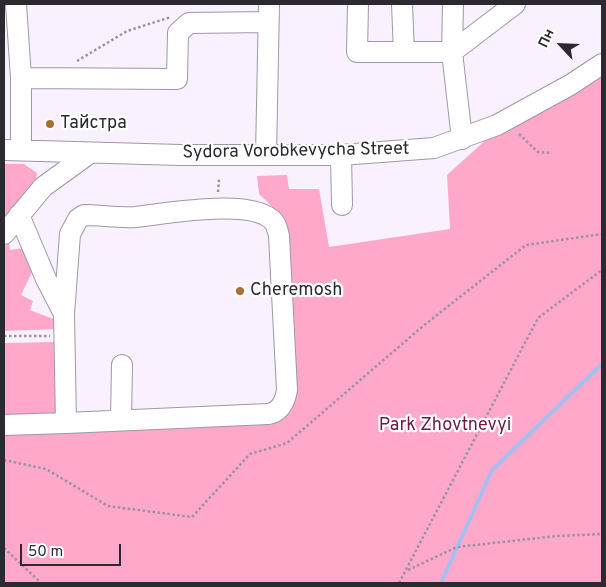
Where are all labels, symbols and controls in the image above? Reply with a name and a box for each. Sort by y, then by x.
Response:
north arrow [536,20,586,70]
text: Пн [535,26,559,51]
place label: Тайстра [60,113,127,135]
marker: Тайстра [44,118,56,130]
street label: Sydora Vorobkevycha Street [182,139,410,165]
place label: Cheremosh [250,280,342,302]
marker: Cheremosh [234,285,246,297]
park label: Park Zhovtnevyi [379,415,511,437]
scale bar [22,534,124,566]
text: 50 m [28,543,63,562]

